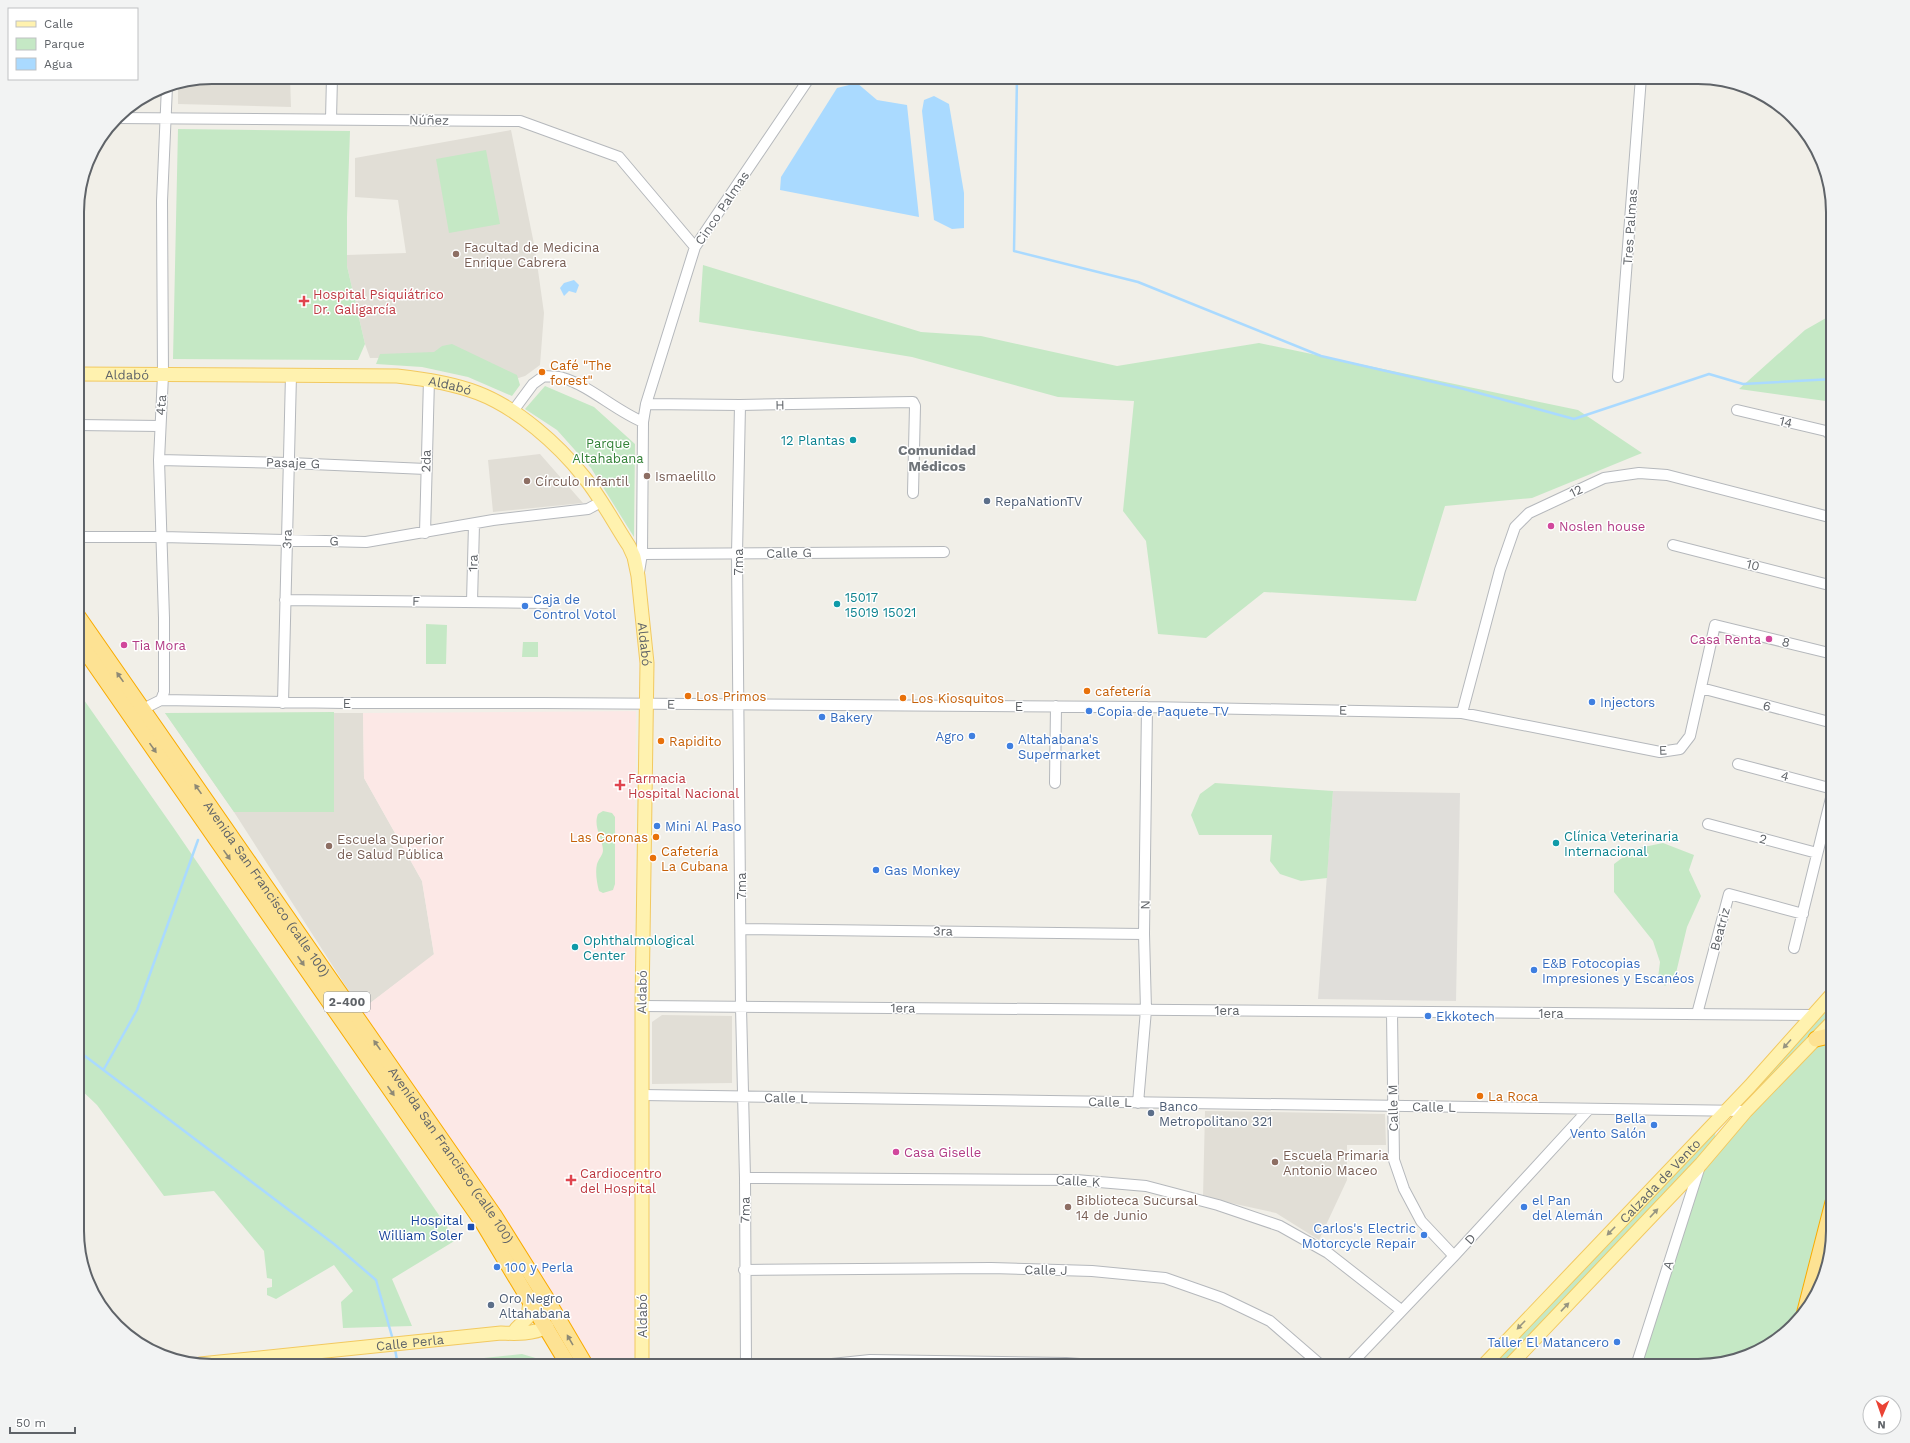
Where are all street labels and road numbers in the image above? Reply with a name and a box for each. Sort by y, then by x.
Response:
street label: Núñez [409,112,449,128]
street label: Cinco Palmas [692,168,752,248]
street label: Tres Palmas [1620,188,1640,266]
street label: Aldabó [105,367,149,382]
street label: Aldabó [427,373,474,398]
street label: 4ta [153,393,169,416]
street label: H [775,397,785,413]
street label: 14 [1778,413,1794,431]
street label: 2da [418,449,434,473]
street label: Pasaje G [266,455,320,471]
street label: 12 [1567,482,1585,500]
street label: 3ra [279,528,295,549]
street label: G [329,533,339,549]
street label: Calle G [766,545,812,561]
street label: 7ma [731,548,746,576]
street label: 1ra [465,553,481,572]
street label: 10 [1745,556,1761,574]
street label: F [412,593,420,609]
street label: Aldabó [635,621,655,667]
street label: 8 [1780,634,1792,650]
street label: E [343,696,351,711]
street label: E [667,696,675,712]
street label: 6 [1761,698,1773,714]
street label: E [1015,699,1023,714]
street label: E [1339,702,1347,718]
street label: E [1659,742,1667,758]
street label: 4 [1779,768,1791,784]
street label: Avenida San Francisco (calle 100) [201,798,333,979]
street label: 2 [1757,831,1769,847]
street label: 7ma [734,872,749,900]
street label: N [1137,900,1153,910]
street label: Beatriz [1707,906,1733,952]
street label: 3ra [933,923,954,939]
street label: Aldabó [634,970,650,1014]
road number: 2-400 [324,992,370,1012]
street label: 1era [890,1000,916,1016]
street label: 1era [1214,1003,1240,1018]
street label: 1era [1538,1006,1564,1021]
street label: Avenida San Francisco (calle 100) [386,1064,517,1246]
street label: Calle M [1385,1084,1401,1132]
street label: Calle L [764,1090,808,1106]
street label: Calle L [1088,1094,1132,1110]
street label: Calle L [1412,1099,1456,1115]
street label: Calzada de Vento [1616,1135,1703,1226]
street label: Calle K [1055,1172,1101,1190]
street label: 7ma [737,1196,753,1224]
street label: D [1461,1230,1479,1248]
street label: A [1660,1258,1677,1271]
street label: Calle J [1024,1262,1068,1278]
street label: Aldabó [635,1294,650,1338]
street label: Calle Perla [375,1331,445,1353]

